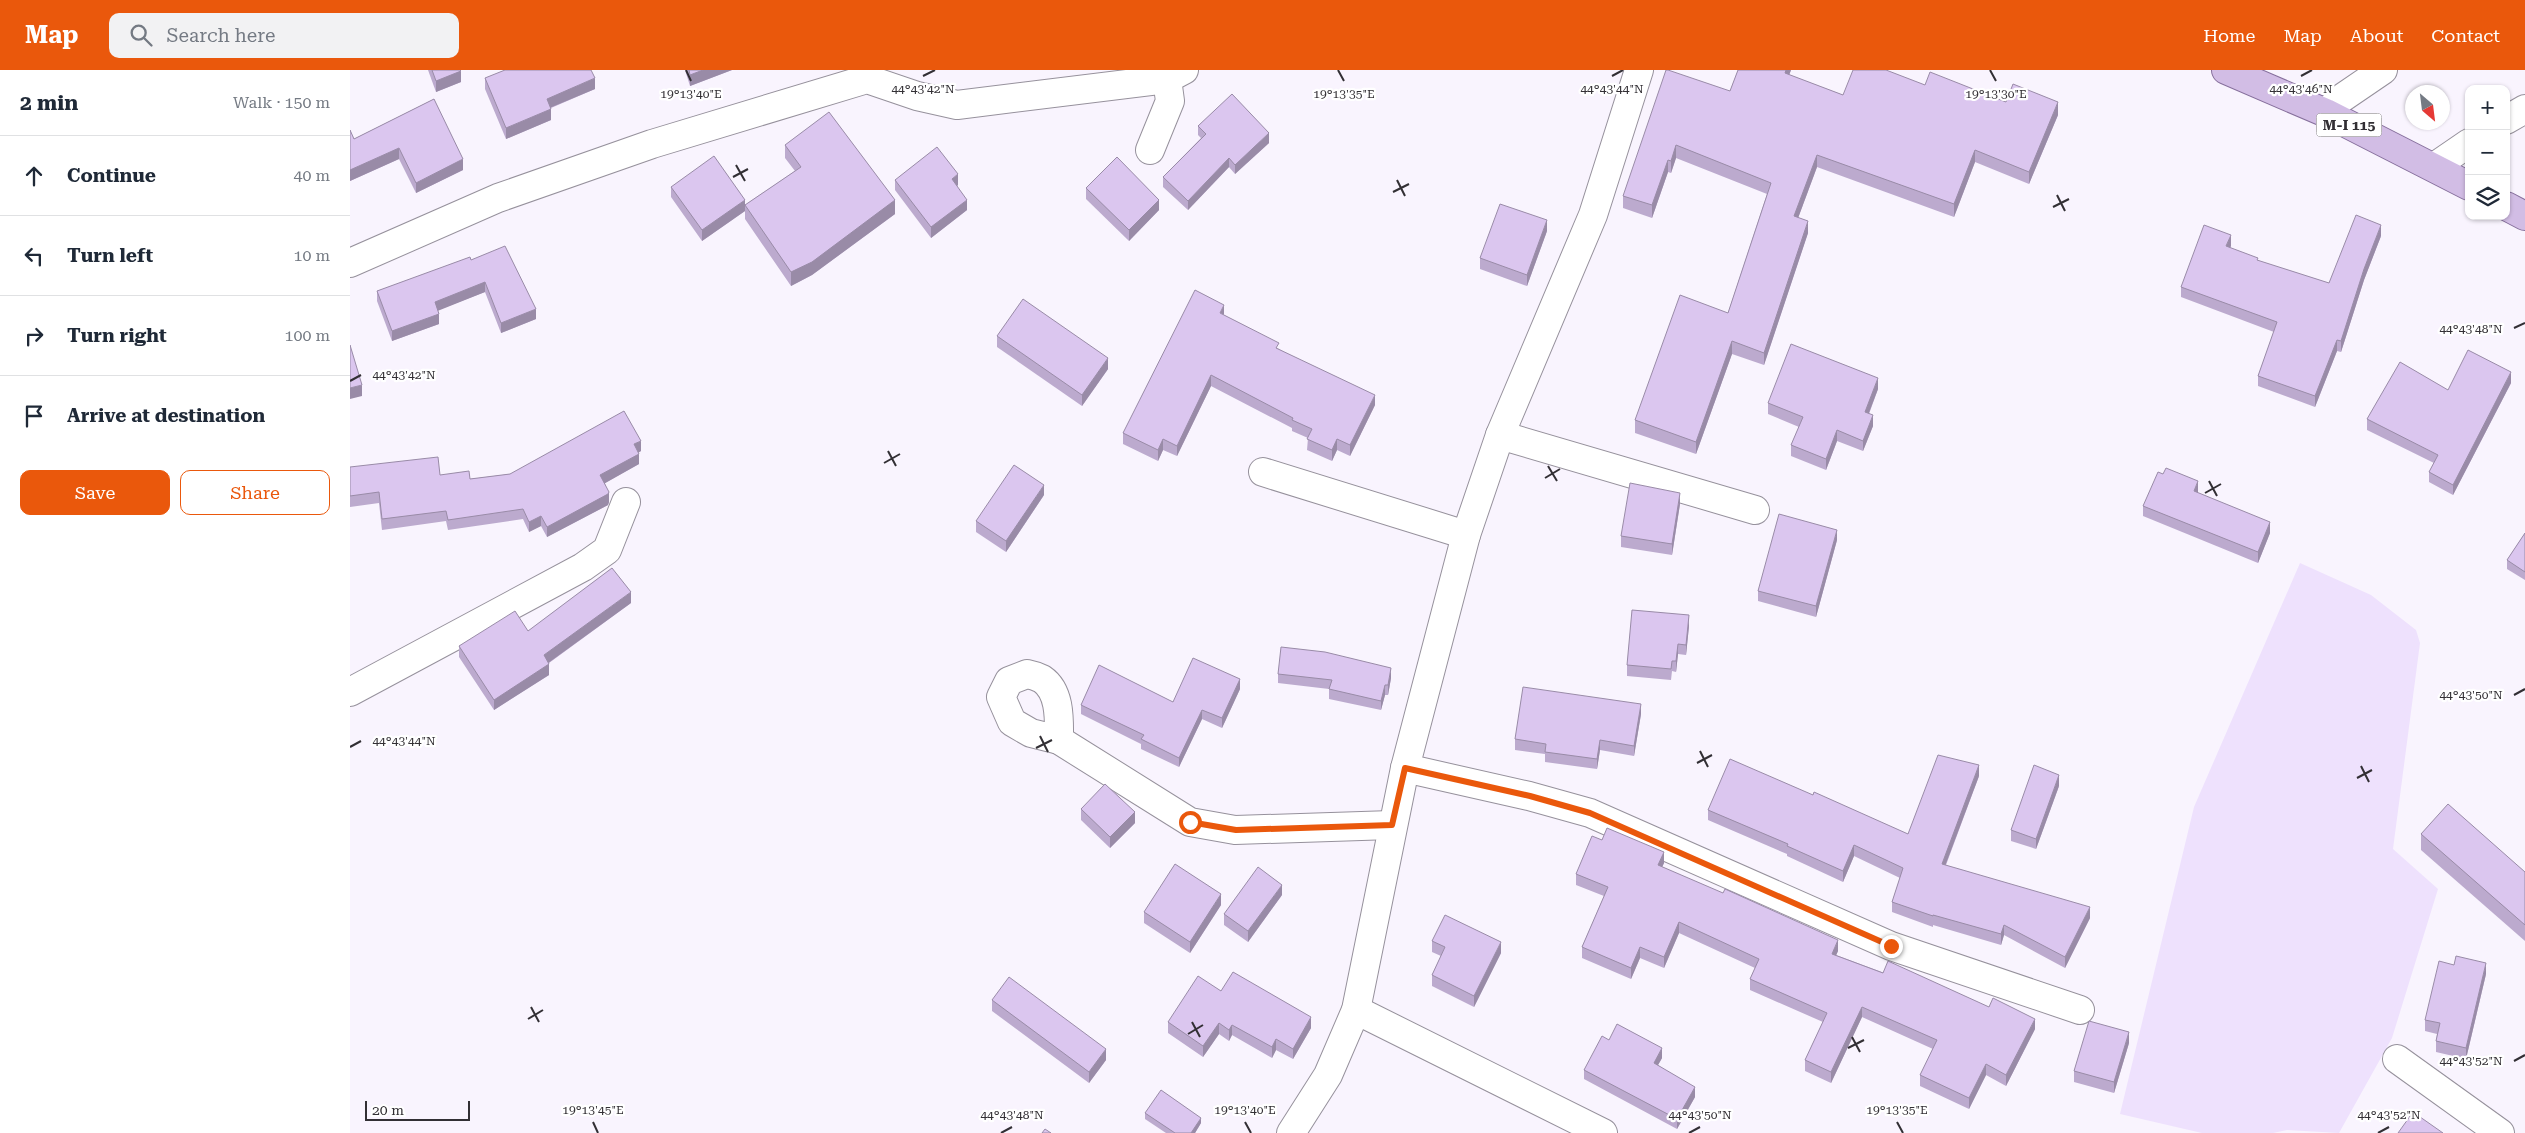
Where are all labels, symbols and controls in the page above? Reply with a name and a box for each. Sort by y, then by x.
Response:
search box [109,13,459,58]
text: Map [25,21,79,49]
icon: search [127,21,155,49]
text: Search here [167,24,275,47]
text: Home [2203,25,2255,46]
text: Map [2283,25,2322,46]
text: About [2350,25,2403,46]
text: Contact [2431,25,2500,46]
text: 44°43'42"N [891,82,955,96]
text: 44°43'44"N [1580,82,1644,96]
text: 44°43'46"N [2269,82,2333,96]
north arrow [2405,85,2450,130]
map controls [2465,85,2510,220]
button: + [2465,85,2510,130]
text: 19°13'40"E [660,87,722,101]
text: 19°13'35"E [1313,87,1375,101]
text: 19°13'30"E [1965,87,2027,101]
text: 2 min [20,91,78,115]
text: Walk · 150 m [233,93,330,112]
road number: M-I 115 [2316,114,2382,136]
button: − [2465,130,2510,175]
icon: ahead [20,162,48,190]
text: Continue [67,164,156,187]
text: 40 m [293,166,330,185]
button: layers [2465,175,2510,220]
icon: left [20,242,48,270]
text: Turn left [67,244,153,267]
text: 10 m [293,246,330,265]
icon: right [20,322,48,350]
text: 44°43'48"N [2439,322,2503,336]
text: Turn right [67,324,167,347]
text: 100 m [284,326,330,345]
text: 44°43'42"N [372,368,436,382]
icon: arrive [20,402,48,430]
text: Arrive at destination [67,404,265,427]
button: Save [20,470,170,515]
button: Share [180,470,330,515]
text: 44°43'50"N [2439,688,2503,702]
text: 44°43'44"N [372,734,436,748]
route start [1179,811,1202,834]
route end [1880,935,1903,958]
text: 44°43'52"N [2439,1054,2503,1068]
scale bar [365,1098,470,1121]
text: 20 m [372,1102,404,1118]
text: 19°13'45"E [562,1103,624,1117]
text: 19°13'40"E [1214,1103,1276,1117]
text: 19°13'35"E [1866,1103,1928,1117]
text: 44°43'48"N [980,1108,1044,1122]
text: 44°43'50"N [1668,1108,1732,1122]
text: 44°43'52"N [2357,1108,2421,1122]

